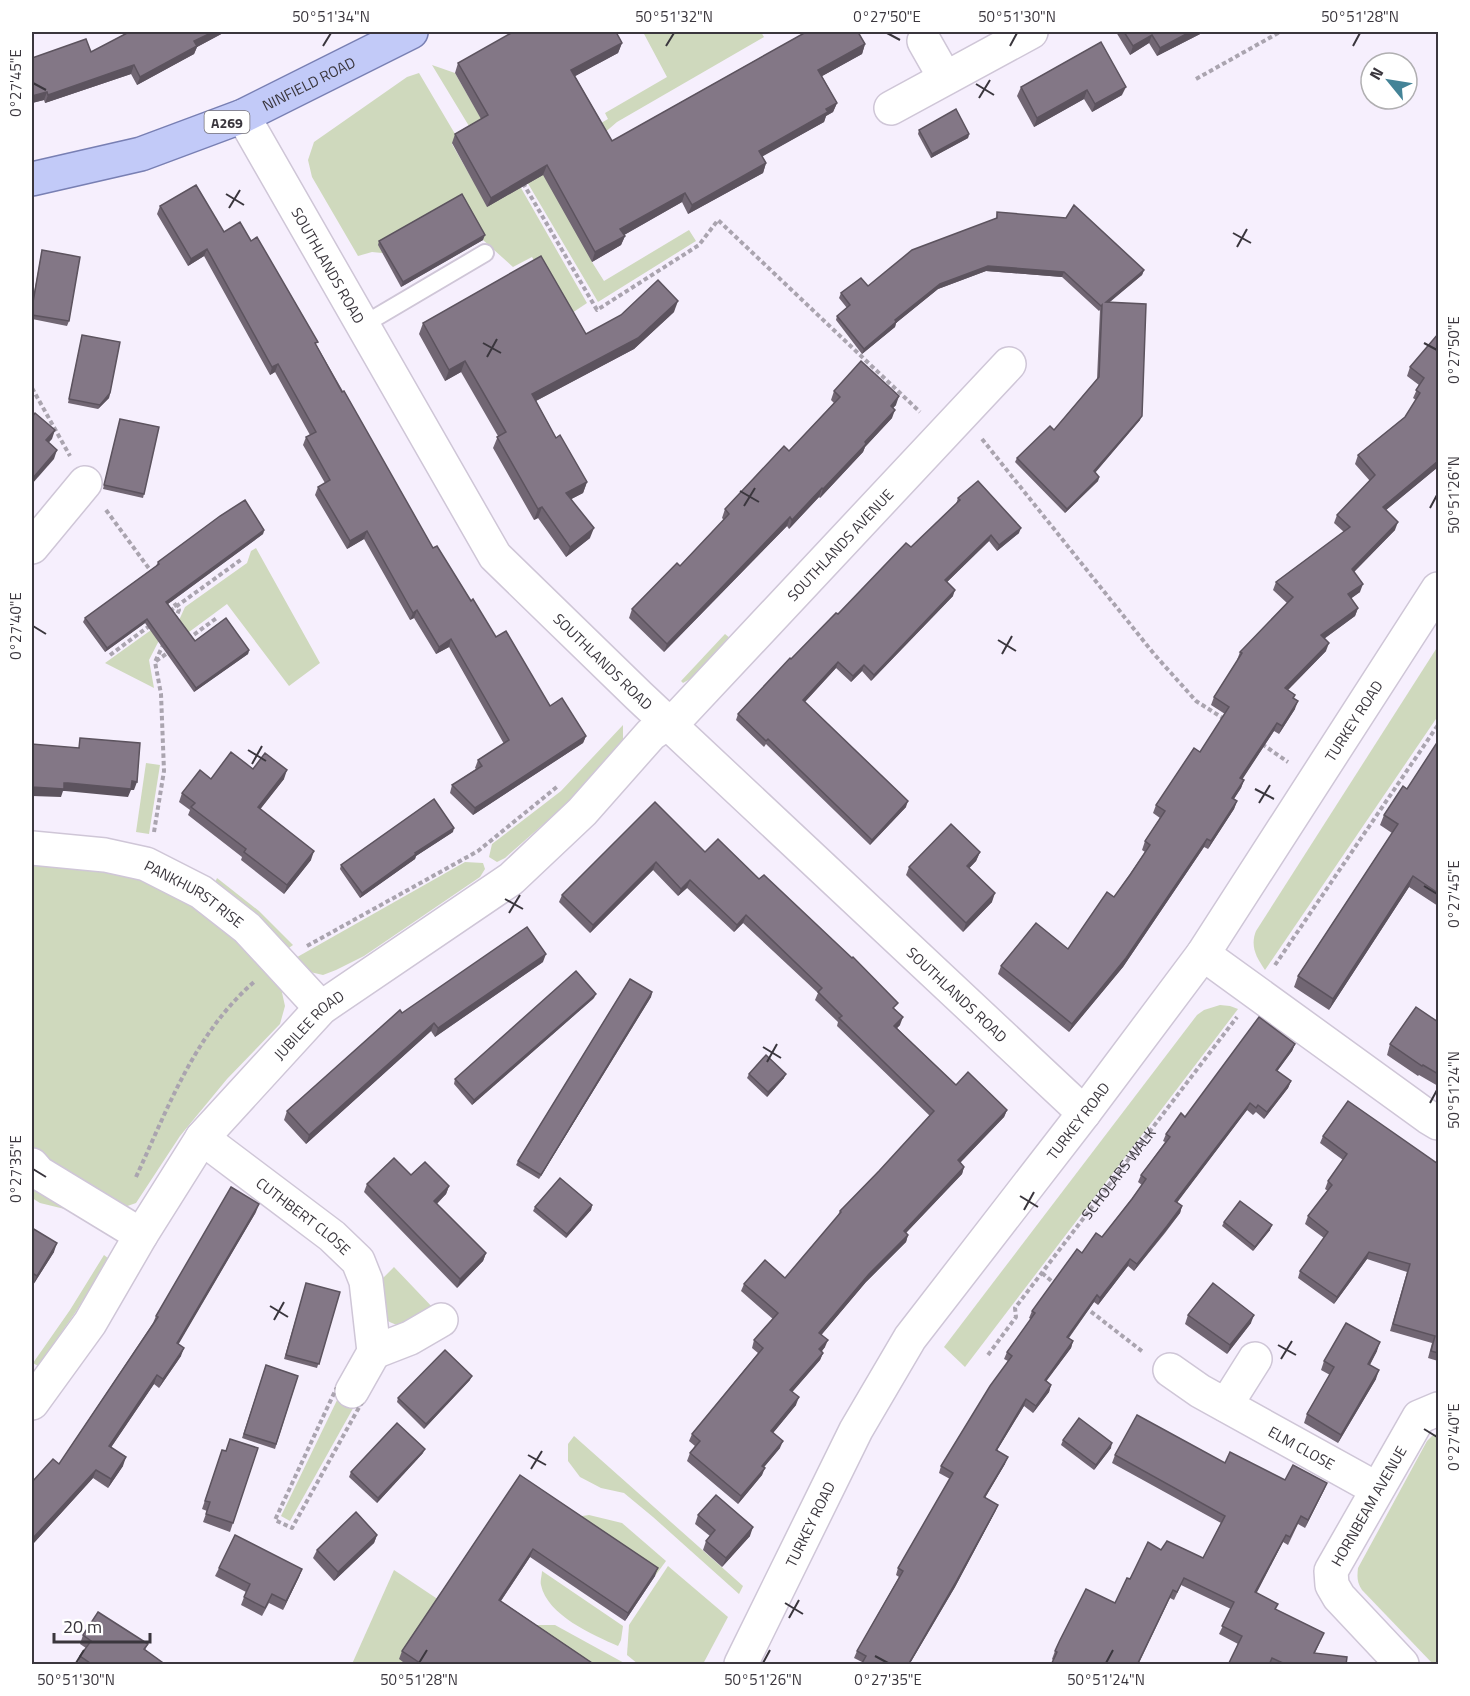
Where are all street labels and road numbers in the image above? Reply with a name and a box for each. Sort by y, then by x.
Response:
street label: NINFIELD ROAD [258,50,359,116]
road number: A269 [204,111,250,133]
street label: SOUTHLANDS ROAD [286,203,371,328]
street label: SOUTHLANDS AVENUE [781,483,898,606]
street label: SOUTHLANDS ROAD [548,607,658,715]
street label: TURKEY ROAD [1319,675,1388,766]
street label: PANKHURST RISE [141,854,249,933]
street label: SOUTHLANDS ROAD [902,941,1013,1047]
street label: JUBILEE ROAD [268,984,349,1065]
street label: TURKEY ROAD [1041,1077,1115,1164]
street label: SCHOLARS WALK [1075,1122,1161,1224]
street label: CUTHBERT CLOSE [251,1171,356,1260]
street label: ELM CLOSE [1264,1420,1339,1475]
street label: HORNBEAM AVENUE [1325,1441,1412,1570]
street label: TURKEY ROAD [779,1477,841,1571]

